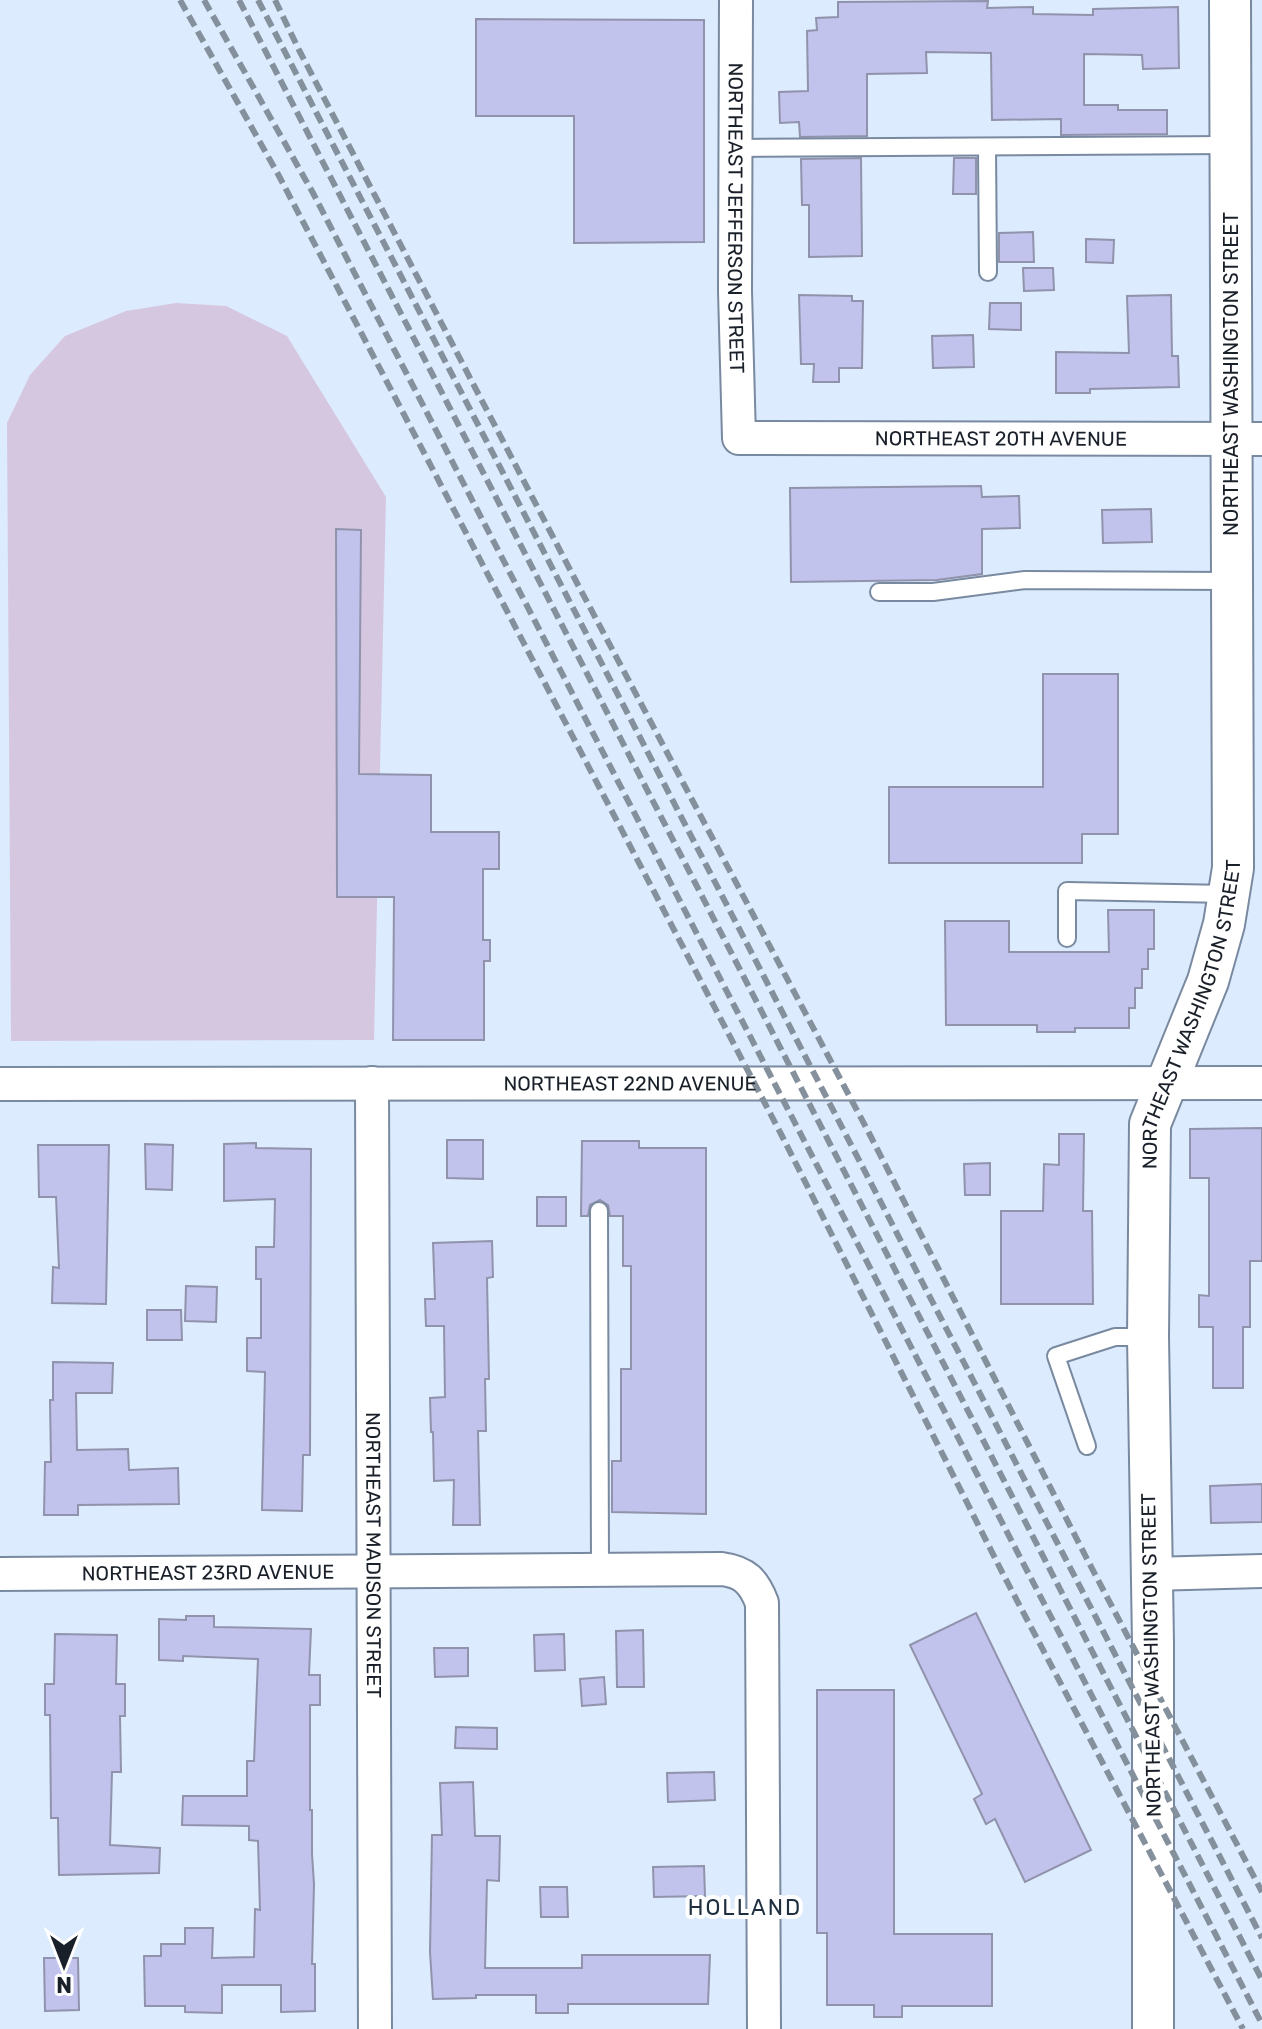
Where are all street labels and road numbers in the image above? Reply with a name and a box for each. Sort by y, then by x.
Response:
street label: NORTHEAST JEFFERSON STREET [723,62,749,374]
street label: NORTHEAST WASHINGTON STREET [1219,212,1243,536]
street label: NORTHEAST 20TH AVENUE [875,426,1127,451]
street label: NORTHEAST WASHINGTON STREET [1137,859,1245,1169]
street label: NORTHEAST 22ND AVENUE [503,1071,757,1096]
street label: NORTHEAST MADISON STREET [361,1412,386,1698]
street label: NORTHEAST WASHINGTON STREET [1136,1492,1166,1817]
street label: NORTHEAST 23RD AVENUE [82,1560,334,1585]

